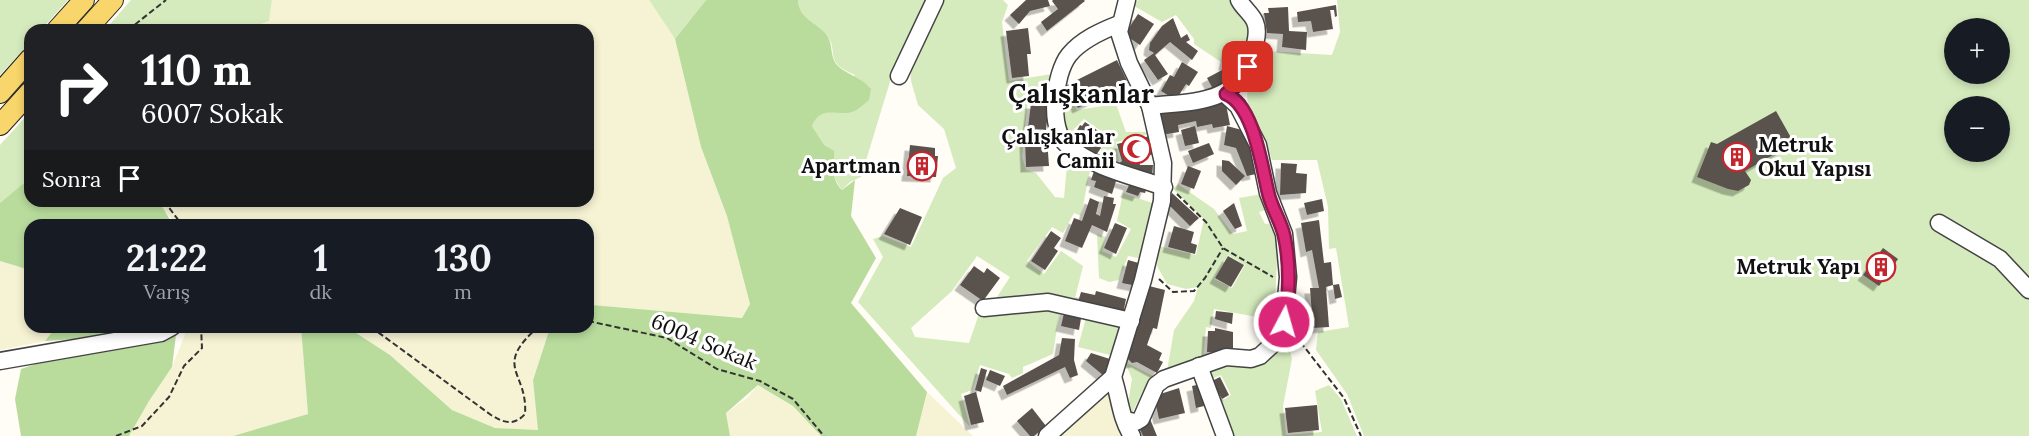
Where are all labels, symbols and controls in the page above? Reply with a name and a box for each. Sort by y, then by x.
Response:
map controls [1944,18,2010,162]
button: + [1944,18,2010,84]
pin [1222,41,1273,92]
text: 110 m [141,43,252,97]
icon: right [42,48,120,126]
icon: arrive [1231,50,1264,83]
district label: Çalışkanlar [1008,76,1154,111]
text: 6007 Sokak [141,96,283,130]
button: − [1944,96,2010,162]
place label: Çalışkanlar Camii [1002,123,1115,174]
place label: Metruk Okul Yapısı [1758,131,1871,182]
mosque icon: Çalışkanlar Camii [1120,133,1152,165]
building icon: Metruk Okul Yapısı [1721,141,1753,173]
building icon: Apartman [906,150,938,182]
place label: Apartman [801,152,901,179]
icon: arrive [113,162,146,195]
text: Sonra [42,165,101,193]
text: 21:22 [126,235,207,281]
text: 1 [313,235,328,281]
text: 130 [434,235,492,281]
building icon: Metruk Yapı [1865,251,1897,283]
place label: Metruk Yapı [1736,253,1860,280]
text: Varış [143,279,190,304]
text: dk [309,279,332,304]
text: m [454,279,472,304]
position arrow [1252,290,1316,354]
street label: 6004 Sokak [647,307,762,376]

